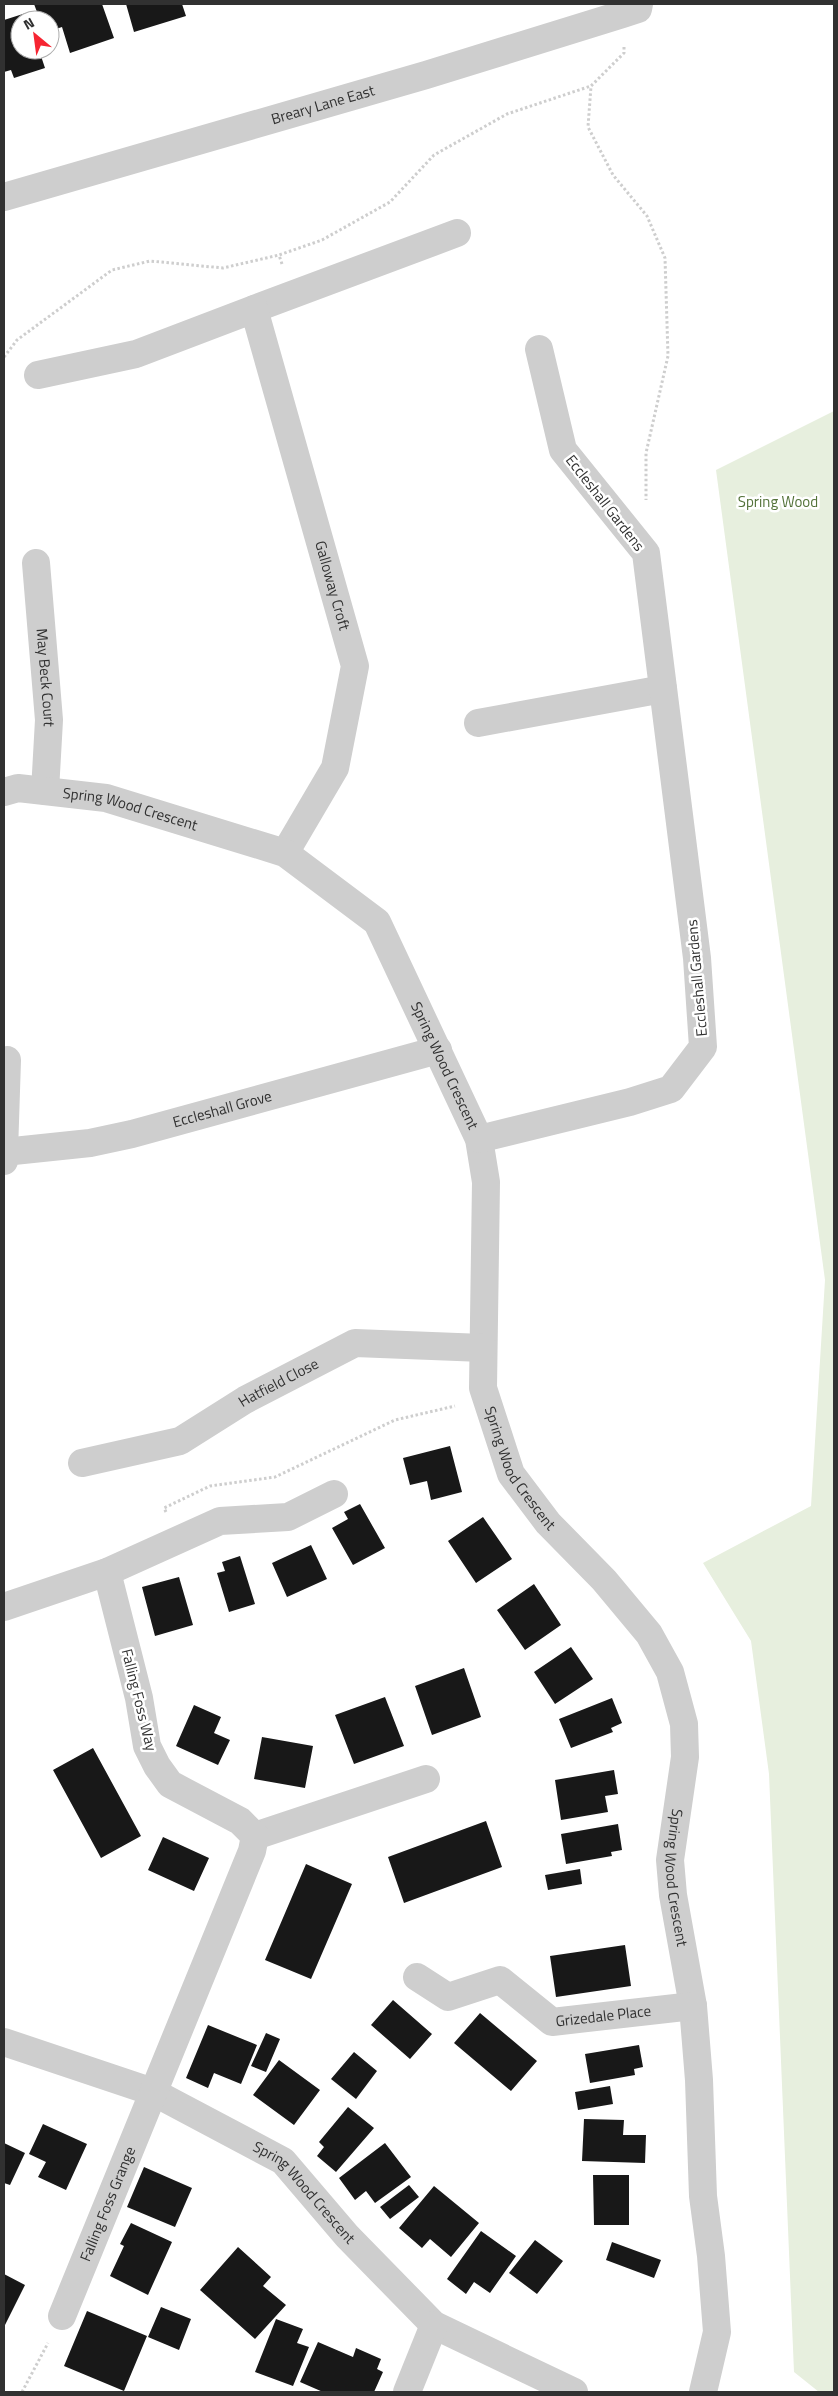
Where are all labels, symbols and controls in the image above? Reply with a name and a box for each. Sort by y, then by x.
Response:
north arrow [10,10,60,60]
text: N [19,12,38,35]
street label: Breary Lane East [268,78,378,130]
street label: Eccleshall Gardens [560,449,651,556]
park label: Spring Wood [738,490,818,513]
street label: Galloway Croft [309,538,357,634]
street label: May Beck Court [30,627,61,728]
street label: Spring Wood Crescent [62,781,201,837]
street label: Eccleshall Gardens [680,919,713,1037]
street label: Spring Wood Crescent [405,998,485,1134]
street label: Eccleshall Grove [170,1084,274,1133]
street label: Hatfield Close [233,1352,322,1413]
street label: Spring Wood Crescent [479,1403,562,1536]
street label: Falling Foss Way [116,1646,163,1753]
street label: Spring Wood Crescent [658,1807,694,1949]
street label: Grizedale Place [554,1999,652,2033]
street label: Spring Wood Crescent [249,2135,361,2250]
street label: Falling Foss Grange [74,2143,141,2265]

